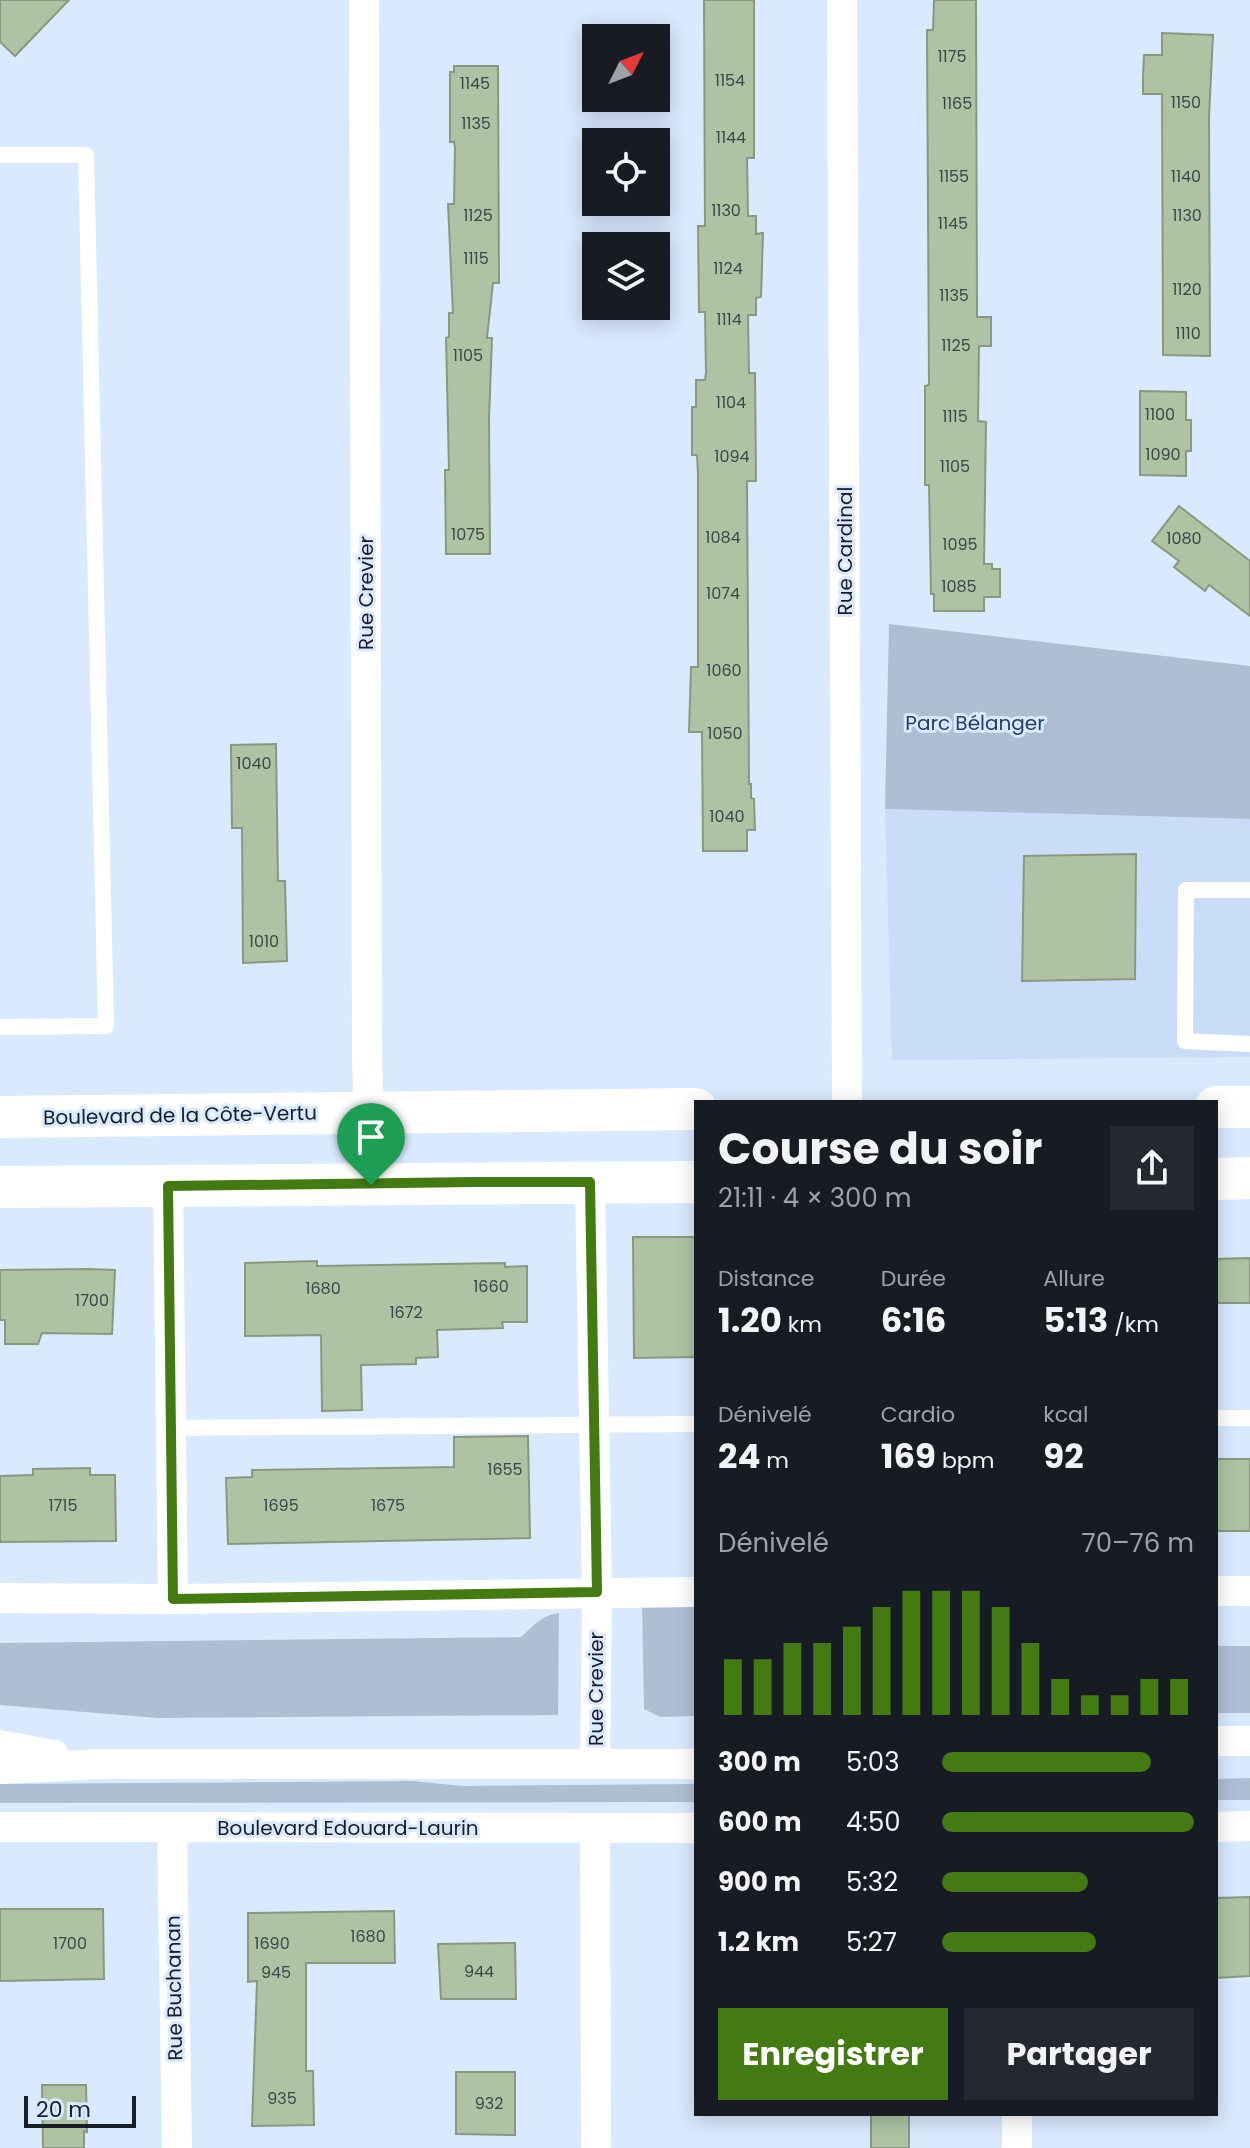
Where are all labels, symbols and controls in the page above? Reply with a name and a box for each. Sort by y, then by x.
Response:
north arrow [582,24,670,112]
map controls [582,24,670,320]
house number: 1175 [937,45,967,68]
house number: 1154 [715,69,745,92]
house number: 1145 [460,72,490,95]
house number: 1150 [1171,91,1201,114]
house number: 1165 [942,92,972,115]
house number: 1135 [461,112,491,135]
house number: 1144 [716,126,746,149]
button: locate [582,128,670,216]
house number: 1155 [939,165,969,188]
house number: 1140 [1171,165,1201,188]
house number: 1130 [711,199,741,222]
house number: 1125 [463,204,493,227]
house number: 1130 [1172,204,1202,227]
house number: 1145 [938,212,968,235]
button: layers [582,232,670,320]
house number: 1115 [463,247,489,270]
house number: 1124 [713,257,743,280]
house number: 1120 [1172,278,1202,301]
house number: 1135 [939,284,969,307]
house number: 1114 [716,308,742,331]
house number: 1110 [1175,322,1201,345]
house number: 1125 [941,334,971,357]
house number: 1105 [453,344,483,367]
house number: 1104 [716,391,746,414]
house number: 1100 [1145,403,1175,426]
house number: 1115 [942,405,968,428]
house number: 1090 [1145,443,1181,466]
house number: 1094 [714,445,750,468]
house number: 1105 [940,455,970,478]
street label: Rue Cardinal [831,487,859,615]
house number: 1075 [451,523,485,546]
house number: 1084 [705,526,741,549]
house number: 1080 [1166,527,1202,550]
house number: 1095 [942,533,978,556]
street label: Rue Crevier [352,536,380,650]
house number: 1085 [941,575,977,598]
house number: 1074 [706,582,740,605]
house number: 1060 [706,659,742,682]
park label: Parc Bélanger [905,709,1045,737]
house number: 1050 [707,722,743,745]
house number: 1040 [236,752,272,775]
house number: 1040 [709,805,745,828]
house number: 1010 [249,930,279,953]
street label: Boulevard de la Côte-Vertu [43,1099,317,1131]
pin [337,1103,405,1185]
icon: arrive [349,1115,393,1159]
text: Course du soir [718,1118,1042,1179]
button: share [1110,1126,1194,1210]
text: 21:11 · 4 × 300 m [718,1180,912,1216]
text: Distance [718,1263,814,1294]
text: Durée [881,1263,946,1294]
text: Allure [1043,1263,1105,1294]
house number: 1660 [473,1275,509,1298]
house number: 1680 [305,1277,341,1300]
house number: 1700 [75,1289,109,1312]
text: 1.20 [718,1296,782,1344]
text: 6:16 [881,1296,946,1344]
text: 5:13 [1043,1296,1108,1344]
house number: 1672 [389,1301,423,1324]
text: km [782,1309,822,1340]
text: /km [1108,1309,1159,1340]
text: Dénivelé [718,1399,812,1430]
text: Cardio [881,1399,955,1430]
text: kcal [1043,1399,1088,1430]
text: 24 [718,1432,760,1480]
text: 169 [881,1432,936,1480]
text: 92 [1043,1432,1084,1480]
text: m [760,1445,789,1476]
text: bpm [936,1445,994,1476]
house number: 1655 [487,1458,523,1481]
house number: 1715 [48,1494,78,1517]
house number: 1695 [263,1494,299,1517]
house number: 1675 [371,1494,405,1517]
text: Dénivelé [718,1525,829,1561]
text: 70–76 m [1081,1525,1194,1561]
street label: Rue Crevier [582,1632,610,1746]
text: 300 m [718,1744,801,1780]
text: 5:03 [846,1744,900,1780]
text: 600 m [718,1804,802,1840]
text: 4:50 [846,1804,901,1840]
street label: Boulevard Edouard-Laurin [217,1814,479,1842]
text: 900 m [718,1864,801,1900]
text: 5:32 [846,1864,898,1900]
street label: Rue Buchanan [159,1915,189,2061]
text: 1.2 km [718,1924,799,1960]
text: 5:27 [846,1924,897,1960]
house number: 1680 [350,1925,386,1948]
house number: 1700 [53,1932,87,1955]
house number: 1690 [254,1932,290,1955]
house number: 944 [464,1960,494,1983]
house number: 945 [261,1961,291,1984]
button: Enregistrer [718,2008,948,2100]
button: Partager [964,2008,1194,2100]
house number: 935 [267,2087,297,2110]
scale bar [24,2092,136,2128]
house number: 932 [475,2092,503,2115]
text: 20 m [36,2094,91,2125]

